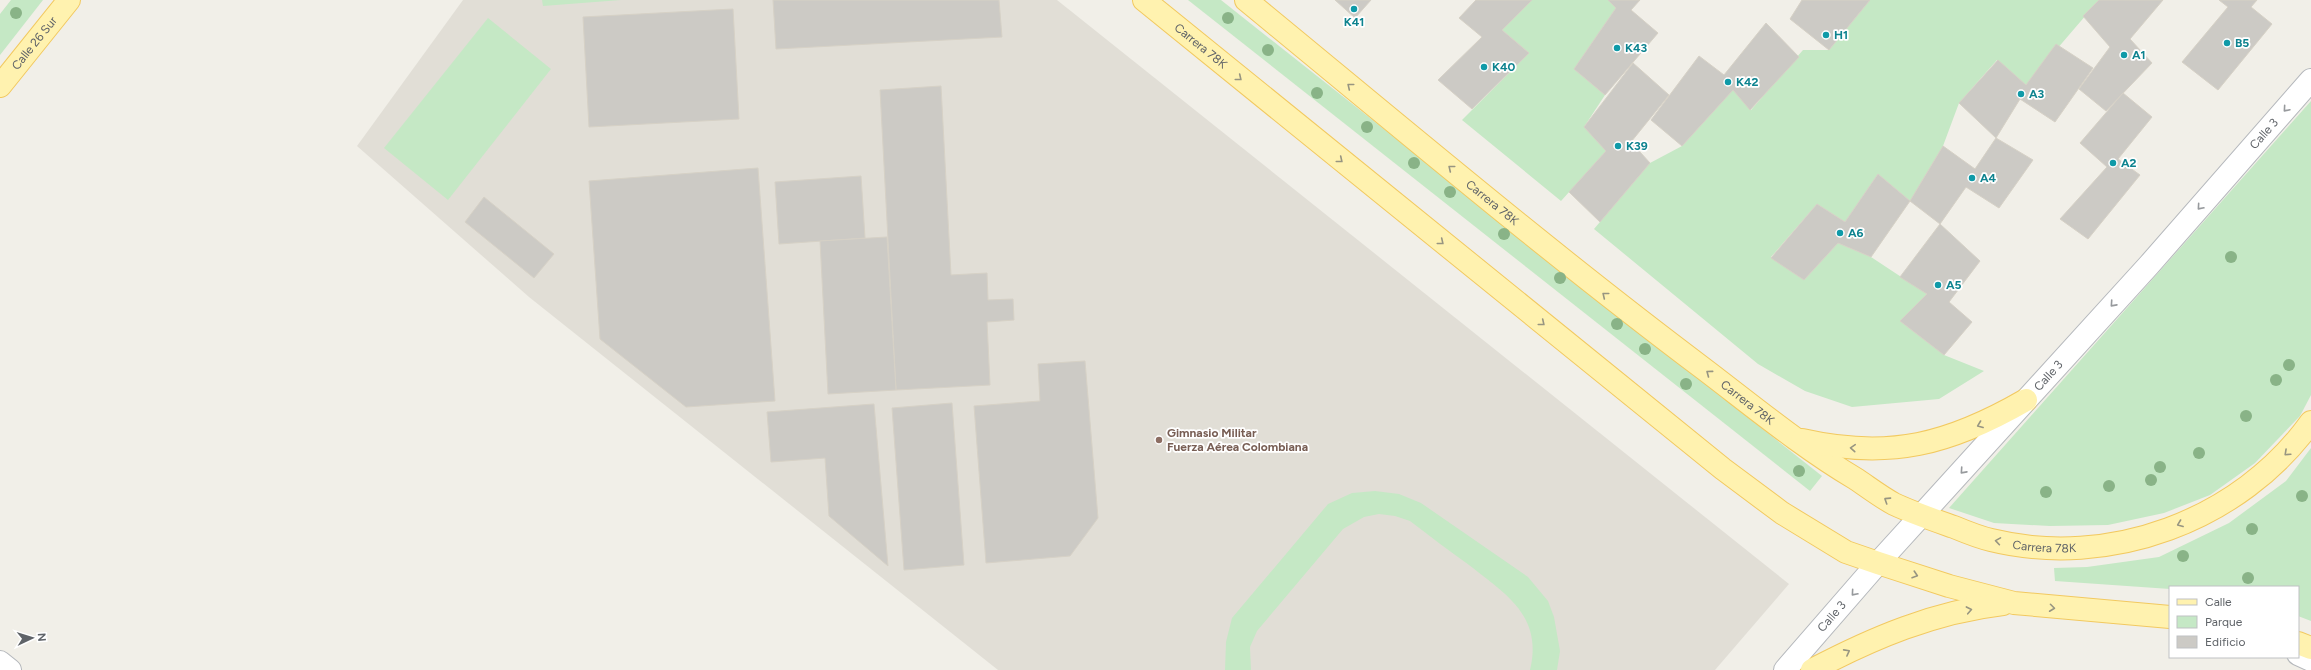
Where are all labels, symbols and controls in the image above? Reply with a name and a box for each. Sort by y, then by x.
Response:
marker: K41 [1349,4,1359,14]
street label: Calle 26 Sur [9,14,60,73]
place label: K41 [1344,15,1364,29]
street label: Carrera 78K [1172,20,1230,72]
place label: H1 [1834,28,1848,42]
marker: H1 [1821,30,1831,40]
place label: B5 [2235,36,2249,50]
marker: B5 [2222,38,2232,48]
place label: K43 [1625,41,1648,55]
marker: K43 [1612,43,1622,53]
place label: A1 [2132,48,2146,62]
marker: A1 [2119,50,2129,60]
place label: K40 [1492,60,1516,74]
marker: K40 [1479,62,1489,72]
one-way arrow [1235,74,1242,81]
place label: K42 [1736,75,1759,89]
marker: K42 [1723,77,1733,87]
one-way arrow [1347,83,1355,90]
place label: A3 [2029,87,2045,101]
marker: A3 [2016,89,2026,99]
one-way arrow [2283,105,2290,112]
street label: Calle 3 [2247,116,2281,152]
place label: K39 [1626,139,1648,153]
marker: K39 [1613,141,1623,151]
one-way arrow [1335,156,1343,163]
place label: A2 [2121,156,2137,170]
marker: A2 [2108,158,2118,168]
one-way arrow [1448,166,1455,173]
place label: A4 [1980,171,1997,185]
marker: A4 [1967,173,1977,183]
street label: Carrera 78K [1463,177,1522,229]
one-way arrow [2198,203,2205,210]
place label: A6 [1848,226,1864,240]
marker: A6 [1835,228,1845,238]
one-way arrow [1437,237,1444,244]
place label: A5 [1946,278,1962,292]
marker: A5 [1933,280,1943,290]
one-way arrow [1603,292,1610,299]
one-way arrow [2111,299,2118,307]
one-way arrow [1538,319,1545,326]
street label: Calle 3 [2031,358,2066,394]
one-way arrow [1706,370,1713,378]
street label: Carrera 78K [1718,377,1777,428]
one-way arrow [1976,420,1983,428]
place label: Gimnasio Militar Fuerza Aérea Colombiana [1167,426,1308,454]
marker: Gimnasio Militar Fuerza Aérea Colombiana [1154,435,1164,445]
one-way arrow [1850,444,1856,453]
one-way arrow [2284,448,2292,456]
one-way arrow [1961,466,1968,473]
one-way arrow [1884,497,1891,504]
one-way arrow [2176,520,2183,528]
one-way arrow [1995,538,2001,546]
street label: Carrera 78K [2012,538,2077,555]
one-way arrow [1912,570,1919,579]
legend [2169,586,2299,658]
one-way arrow [1851,588,1858,596]
text: Calle [2205,595,2232,609]
street label: Calle 3 [1814,598,1849,635]
one-way arrow [2049,603,2055,612]
one-way arrow [1966,606,1972,614]
text: Parque [2205,615,2243,629]
north arrow [12,618,52,658]
text: N [35,633,48,642]
text: Edificio [2205,635,2245,649]
one-way arrow [1843,649,1850,656]

